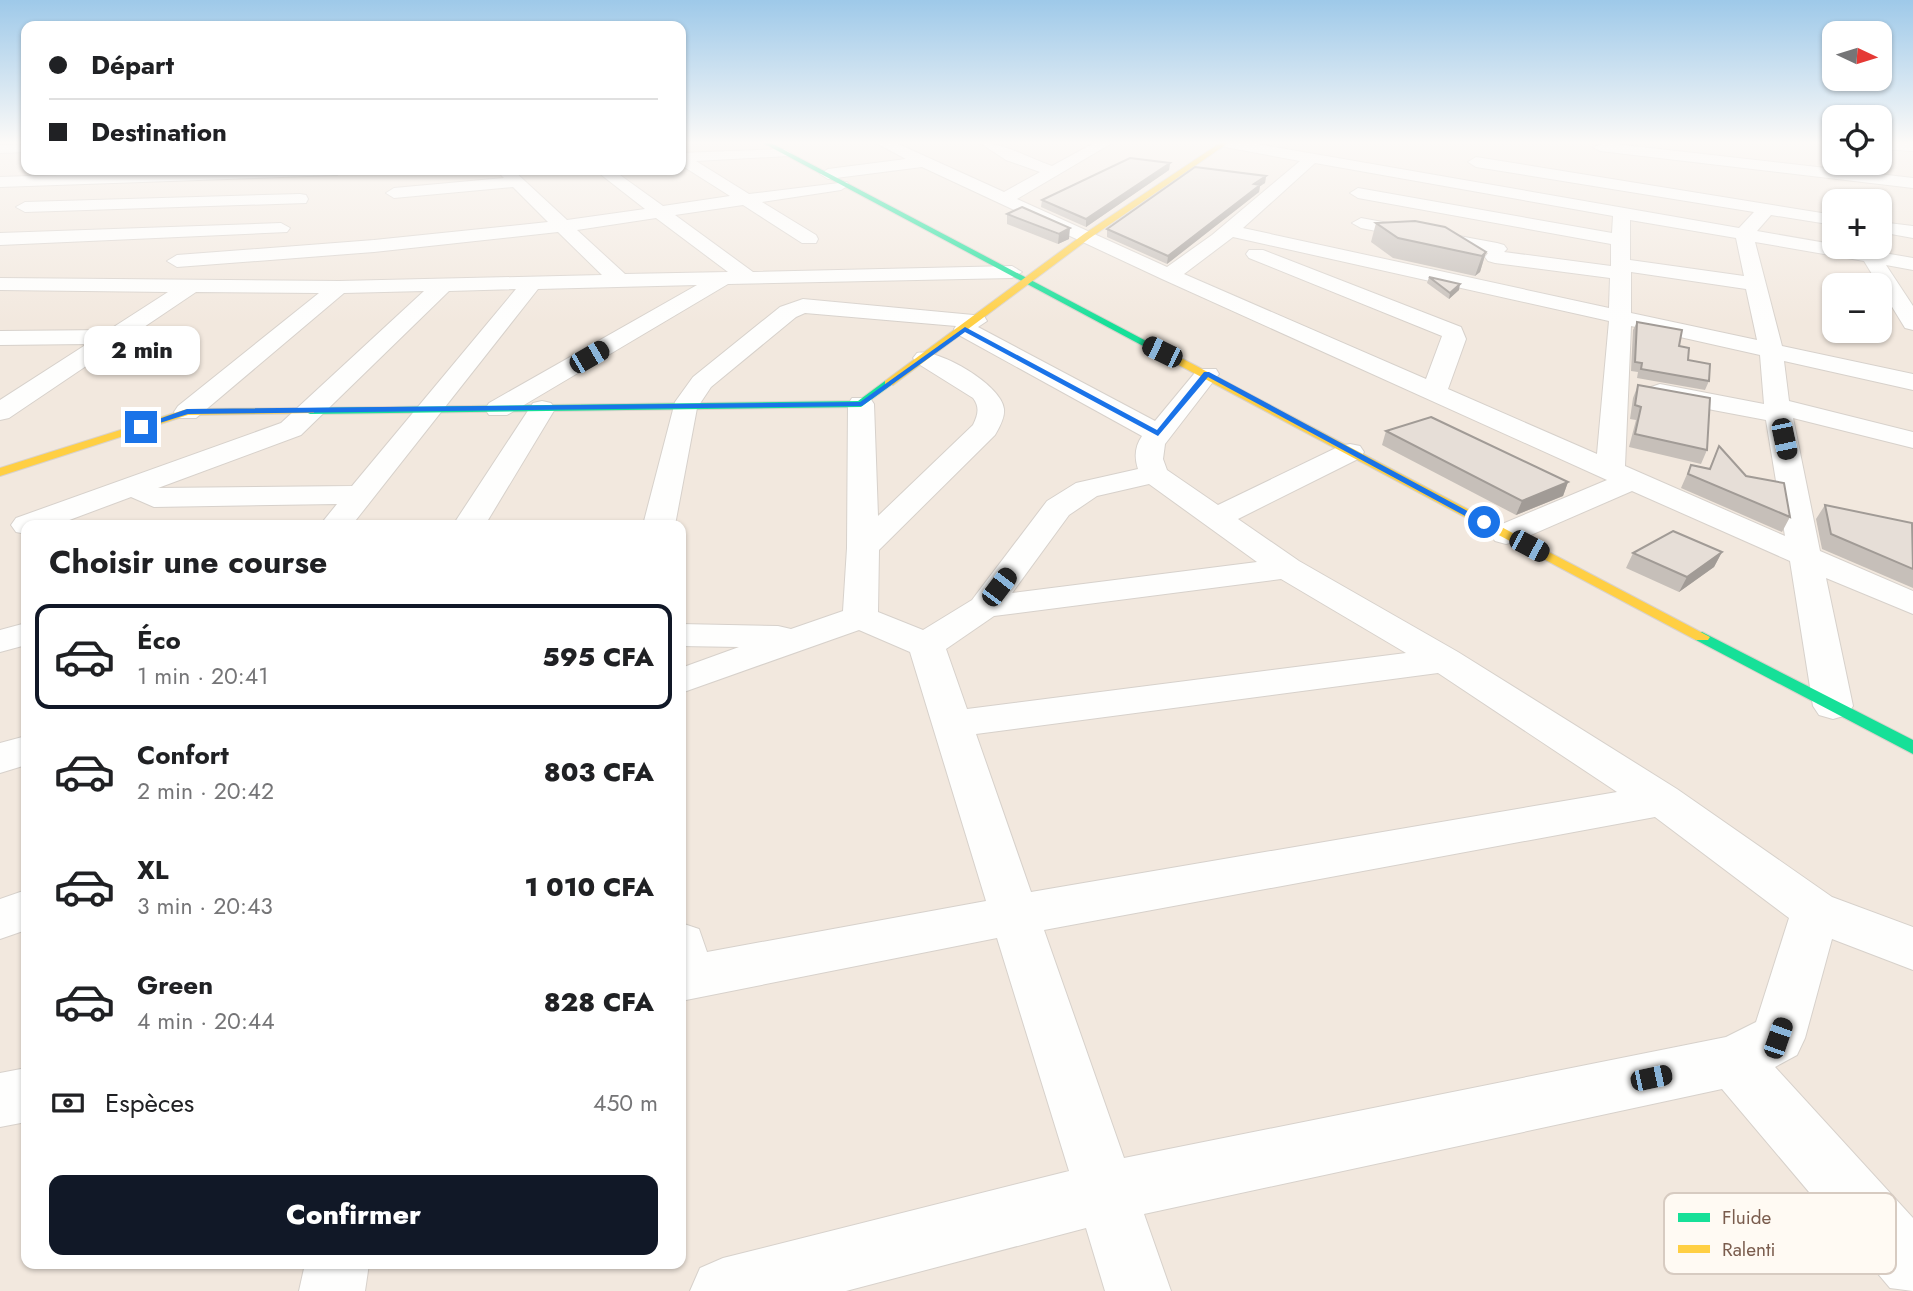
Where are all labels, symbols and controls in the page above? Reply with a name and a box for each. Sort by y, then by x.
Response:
north arrow [1822,21,1892,91]
map controls [1822,21,1892,343]
text: Départ [91,46,174,84]
button: locate [1822,105,1892,175]
text: Destination [91,113,227,151]
button: + [1822,189,1892,259]
button: − [1822,273,1892,343]
callout: 2 min [83,326,199,374]
text: 2 min [111,333,173,367]
car [1139,333,1186,371]
car [566,337,613,377]
route end [125,411,157,443]
car [1770,416,1799,462]
route start [1468,506,1500,538]
car [1506,527,1553,565]
text: Choisir une course [49,539,327,585]
car [978,564,1021,610]
text: Éco [137,621,181,659]
icon: car [53,625,116,688]
text: 595 CFA [542,638,654,676]
text: 1 min · 20:41 [137,659,269,693]
text: Confort [137,736,229,774]
icon: car [53,740,116,803]
text: 803 CFA [544,753,654,791]
text: 2 min · 20:42 [137,774,274,808]
text: XL [137,851,169,889]
icon: car [53,855,116,918]
text: 1 010 CFA [525,868,654,906]
text: 3 min · 20:43 [137,889,273,923]
text: Green [137,966,213,1004]
icon: car [53,970,116,1033]
text: 828 CFA [544,983,654,1021]
text: 4 min · 20:44 [137,1004,275,1038]
car [1762,1015,1795,1061]
car [1629,1063,1674,1093]
icon: cash [49,1084,87,1122]
text: Espèces [105,1084,194,1122]
text: 450 m [593,1086,658,1120]
button: Confirmer [49,1175,658,1255]
legend [1664,1193,1896,1274]
text: Fluide [1722,1204,1772,1231]
text: Ralenti [1722,1236,1775,1263]

